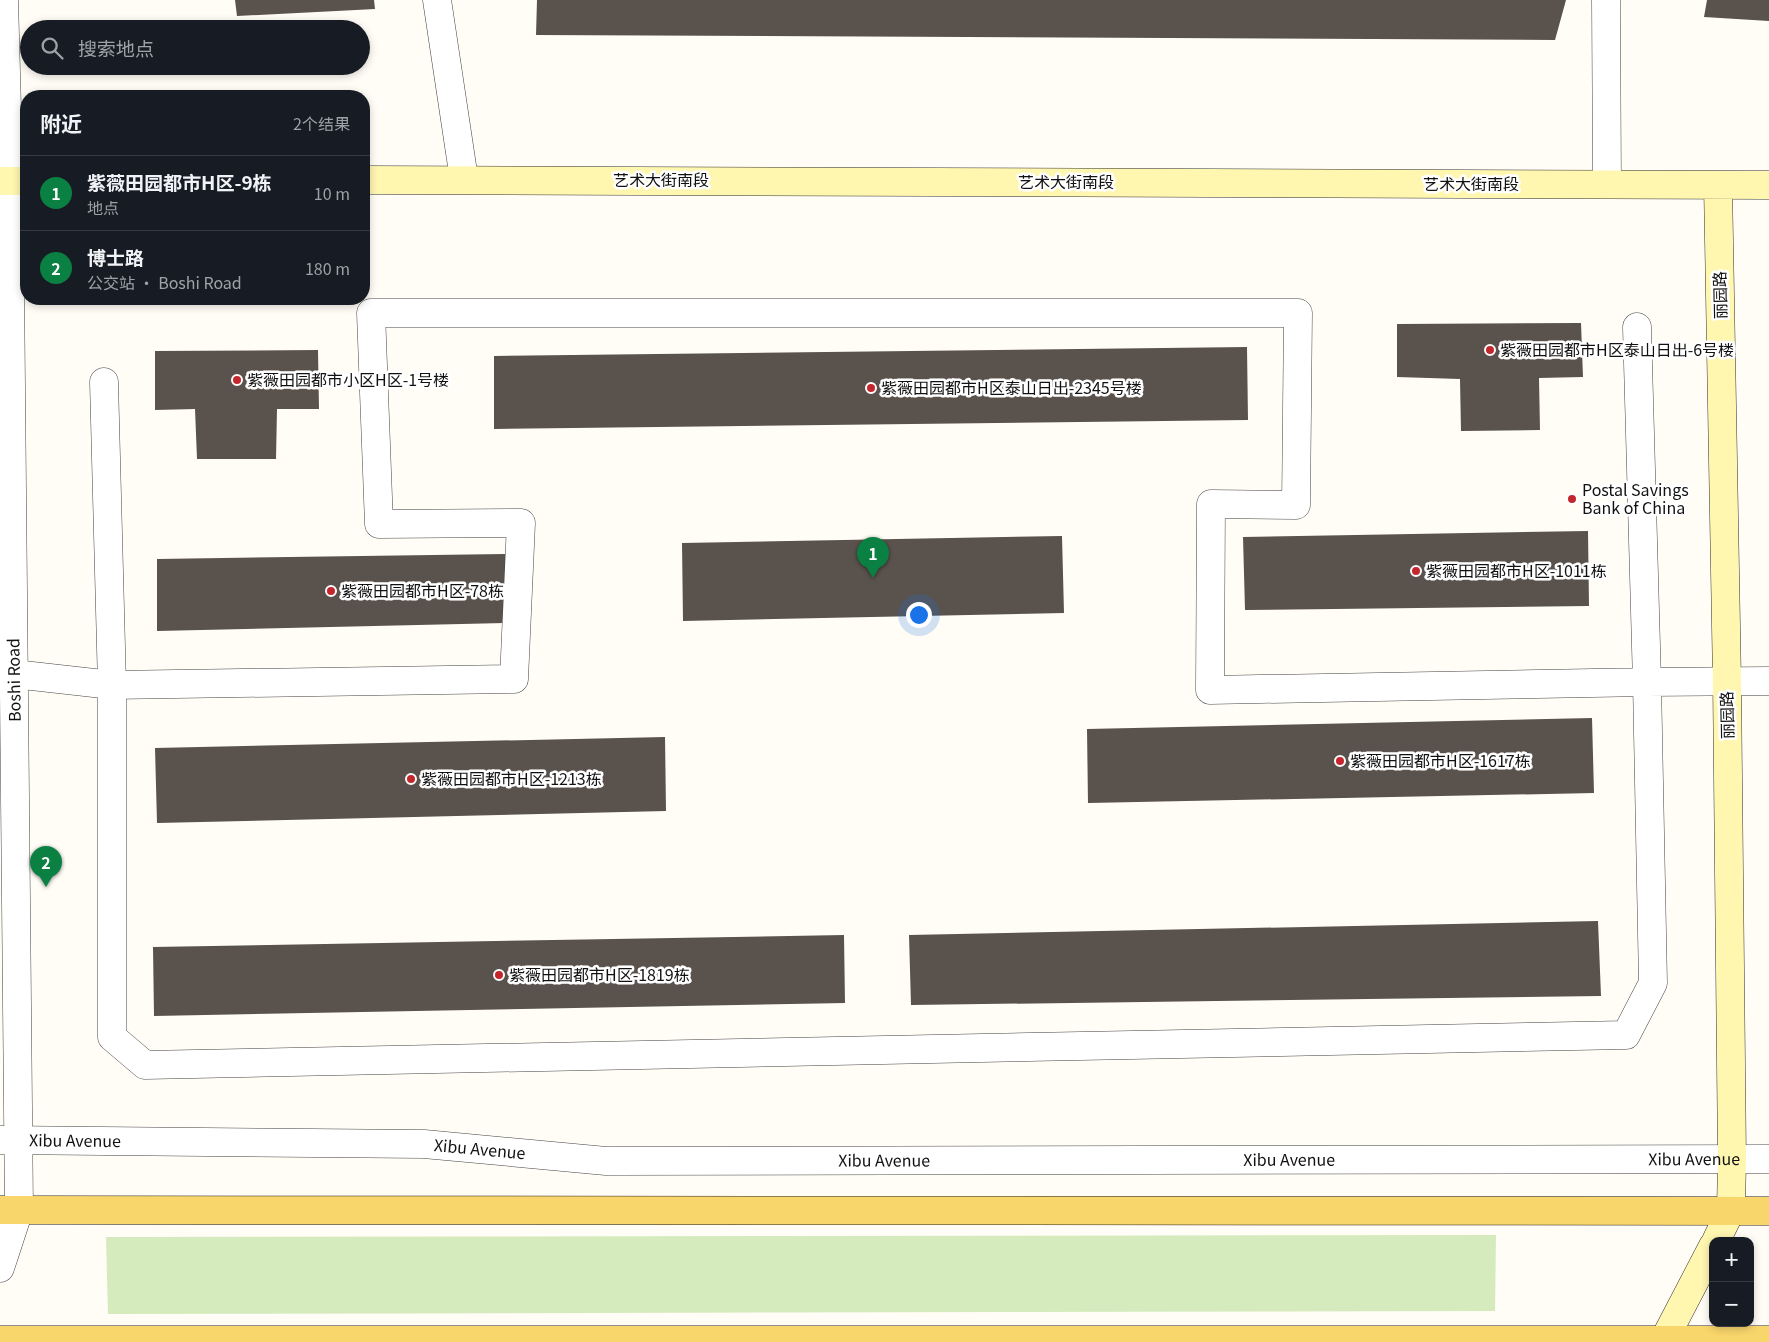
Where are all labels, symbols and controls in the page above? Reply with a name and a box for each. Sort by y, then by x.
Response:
search box [20,20,370,75]
icon: search [38,34,66,62]
text: 搜索地点 [78,34,154,61]
text: 附近 [40,108,82,138]
text: 2个结果 [293,111,350,135]
street label: 艺术大街南段 [613,167,709,191]
text: 紫薇田园都市H区-9栋 [87,168,272,195]
street label: 艺术大街南段 [1018,169,1114,193]
street label: 艺术大街南段 [1423,171,1519,195]
text: 1 [51,181,61,205]
text: 10 m [314,181,350,205]
text: 地点 [87,195,119,219]
text: 博士路 [87,243,144,270]
text: 2 [51,256,61,280]
text: 180 m [305,256,350,280]
text: 公交站 · Boshi Road [87,270,242,294]
street label: 丽园路 [1707,271,1731,319]
place label: 紫薇田园都市H区泰山日出-6号楼 [1500,337,1734,361]
marker: 紫薇田园都市H区泰山日出-6号楼 [1484,344,1496,356]
place label: 紫薇田园都市小区H区-1号楼 [247,367,449,391]
marker: 紫薇田园都市小区H区-1号楼 [231,374,243,386]
place label: 紫薇田园都市H区泰山日出-2345号楼 [881,375,1142,399]
marker: 紫薇田园都市H区泰山日出-2345号楼 [865,382,877,394]
place label: Postal Savings Bank of China [1582,477,1689,519]
marker: Postal Savings Bank of China [1566,493,1578,505]
pin: 1 [857,537,889,578]
place label: 紫薇田园都市H区-1011栋 [1426,558,1607,582]
marker: 紫薇田园都市H区-1011栋 [1410,565,1422,577]
place label: 紫薇田园都市H区-78栋 [341,578,504,602]
marker: 紫薇田园都市H区-78栋 [325,585,337,597]
your location [906,602,932,628]
street label: Boshi Road [0,638,26,722]
street label: 丽园路 [1714,691,1738,739]
place label: 紫薇田园都市H区-1617栋 [1350,748,1531,772]
marker: 紫薇田园都市H区-1617栋 [1334,755,1346,767]
place label: 紫薇田园都市H区-1213栋 [421,766,602,790]
marker: 紫薇田园都市H区-1213栋 [405,773,417,785]
pin: 2 [30,846,62,887]
place label: 紫薇田园都市H区-1819栋 [509,962,690,986]
marker: 紫薇田园都市H区-1819栋 [493,969,505,981]
street label: Xibu Avenue [29,1127,121,1152]
street label: Xibu Avenue [433,1132,527,1164]
street label: Xibu Avenue [1648,1146,1740,1170]
street label: Xibu Avenue [838,1147,930,1172]
street label: Xibu Avenue [1243,1147,1335,1171]
map controls [1709,1237,1754,1327]
button: + [1709,1237,1754,1282]
button: − [1709,1282,1754,1327]

